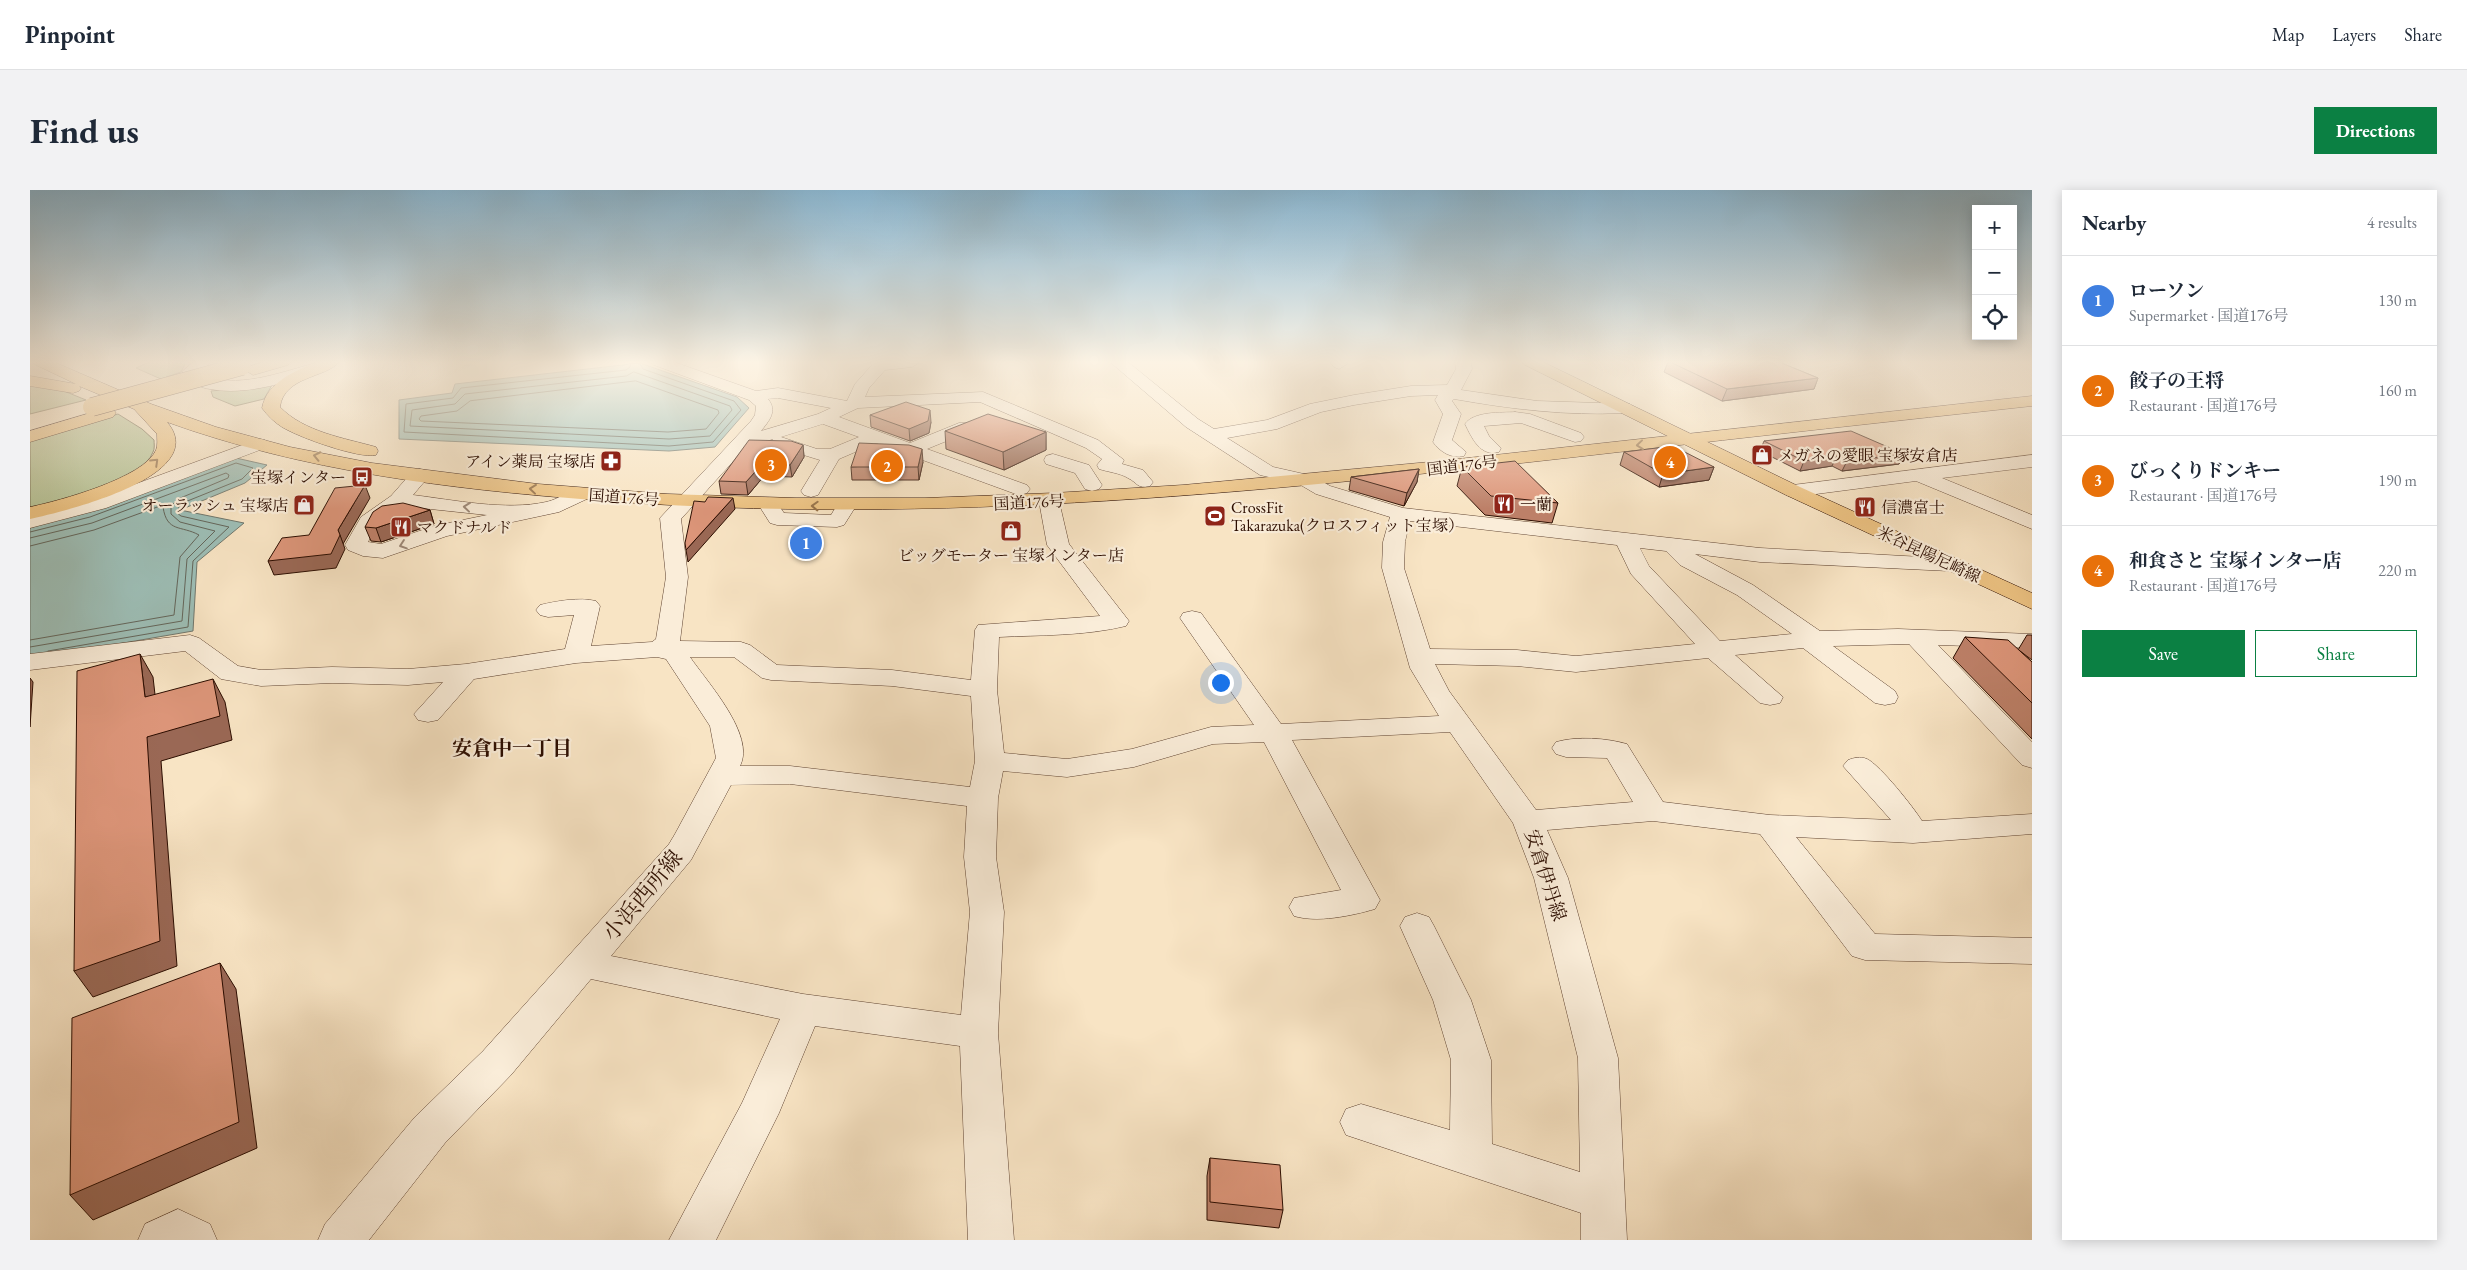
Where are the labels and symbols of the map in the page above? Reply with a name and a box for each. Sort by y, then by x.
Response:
one-way arrow [1636,439,1644,450]
pin: 4 [1654,443,1686,481]
shop icon: メガネの愛眼 宝塚安倉店 [1750,443,1774,467]
place label: メガネの愛眼 宝塚安倉店 [1778,445,1957,466]
pin: 3 [755,446,787,484]
pin: 2 [871,447,903,485]
pharmacy icon: アイン薬局 宝塚店 [599,449,623,473]
one-way arrow [312,451,321,462]
place label: アイン薬局 宝塚店 [465,451,595,472]
street label: 国道176号 [1426,451,1499,480]
one-way arrow [149,459,158,468]
bus stop icon: 宝塚インター [350,465,374,489]
place label: 宝塚インター [251,467,346,488]
one-way arrow [528,484,536,495]
street label: 国道176号 [588,485,660,510]
street label: 国道176号 [993,490,1065,515]
restaurant icon: 一蘭 [1492,492,1516,516]
shop icon: オーラッシュ 宝塚店 [292,493,316,517]
place label: 一蘭 [1520,494,1552,515]
place label: オーラッシュ 宝塚店 [141,495,288,516]
restaurant icon: 信濃富士 [1853,495,1877,519]
place label: CrossFit Takarazuka(クロスフィット宝塚） [1231,497,1464,536]
place label: 信濃富士 [1881,497,1945,518]
one-way arrow [811,500,819,511]
one-way arrow [463,502,471,513]
sports icon: CrossFit Takarazuka(クロスフィット宝塚） [1203,504,1227,528]
restaurant icon: マクドナルド [389,515,413,539]
place label: マクドナルド [417,517,512,538]
shop icon: ビッグモーター 宝塚インター店 [999,519,1023,543]
street label: 米谷昆陽尼崎線 [1874,521,1984,588]
pin: 1 [790,524,822,562]
one-way arrow [400,540,408,550]
place label: ビッグモーター 宝塚インター店 [898,545,1124,566]
your location [1208,670,1234,696]
district label: 安倉中一丁目 [452,735,572,761]
street label: 安倉伊丹線 [1519,826,1572,924]
street label: 小浜西所線 [596,844,689,947]

